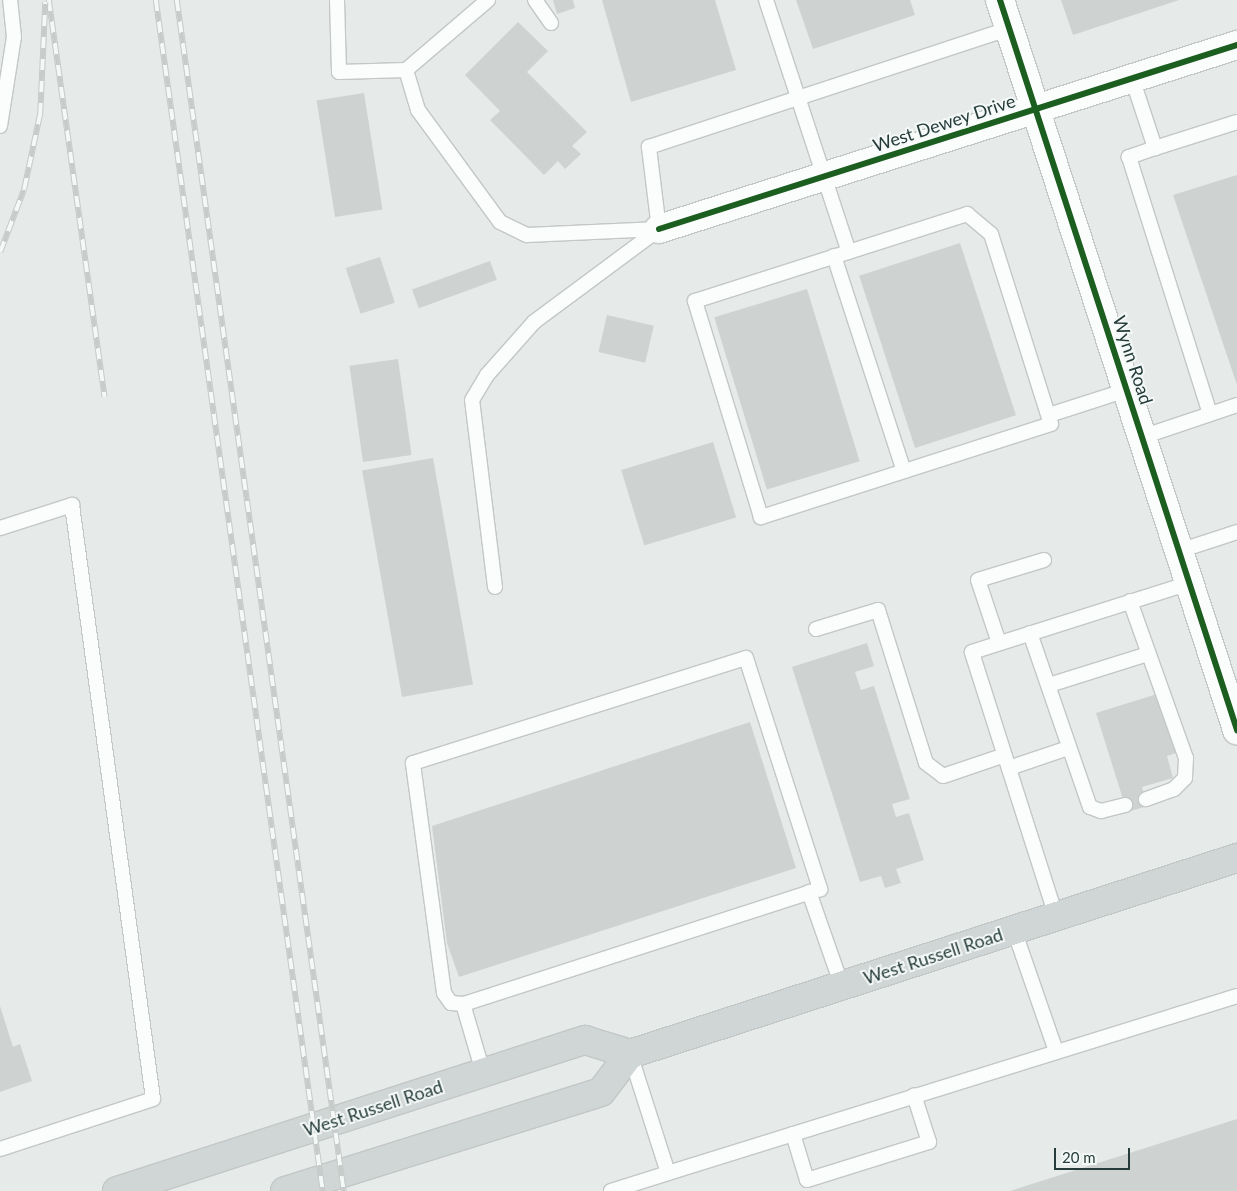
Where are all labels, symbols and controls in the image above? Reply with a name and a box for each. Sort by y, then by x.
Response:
street label: West Dewey Drive [870,90,1018,156]
street label: Wynn Road [1108,313,1158,407]
street label: West Russell Road [861,923,1005,989]
street label: West Russell Road [301,1075,445,1141]
scale bar [1057,1138,1133,1170]
text: 20 m [1062,1148,1096,1166]

